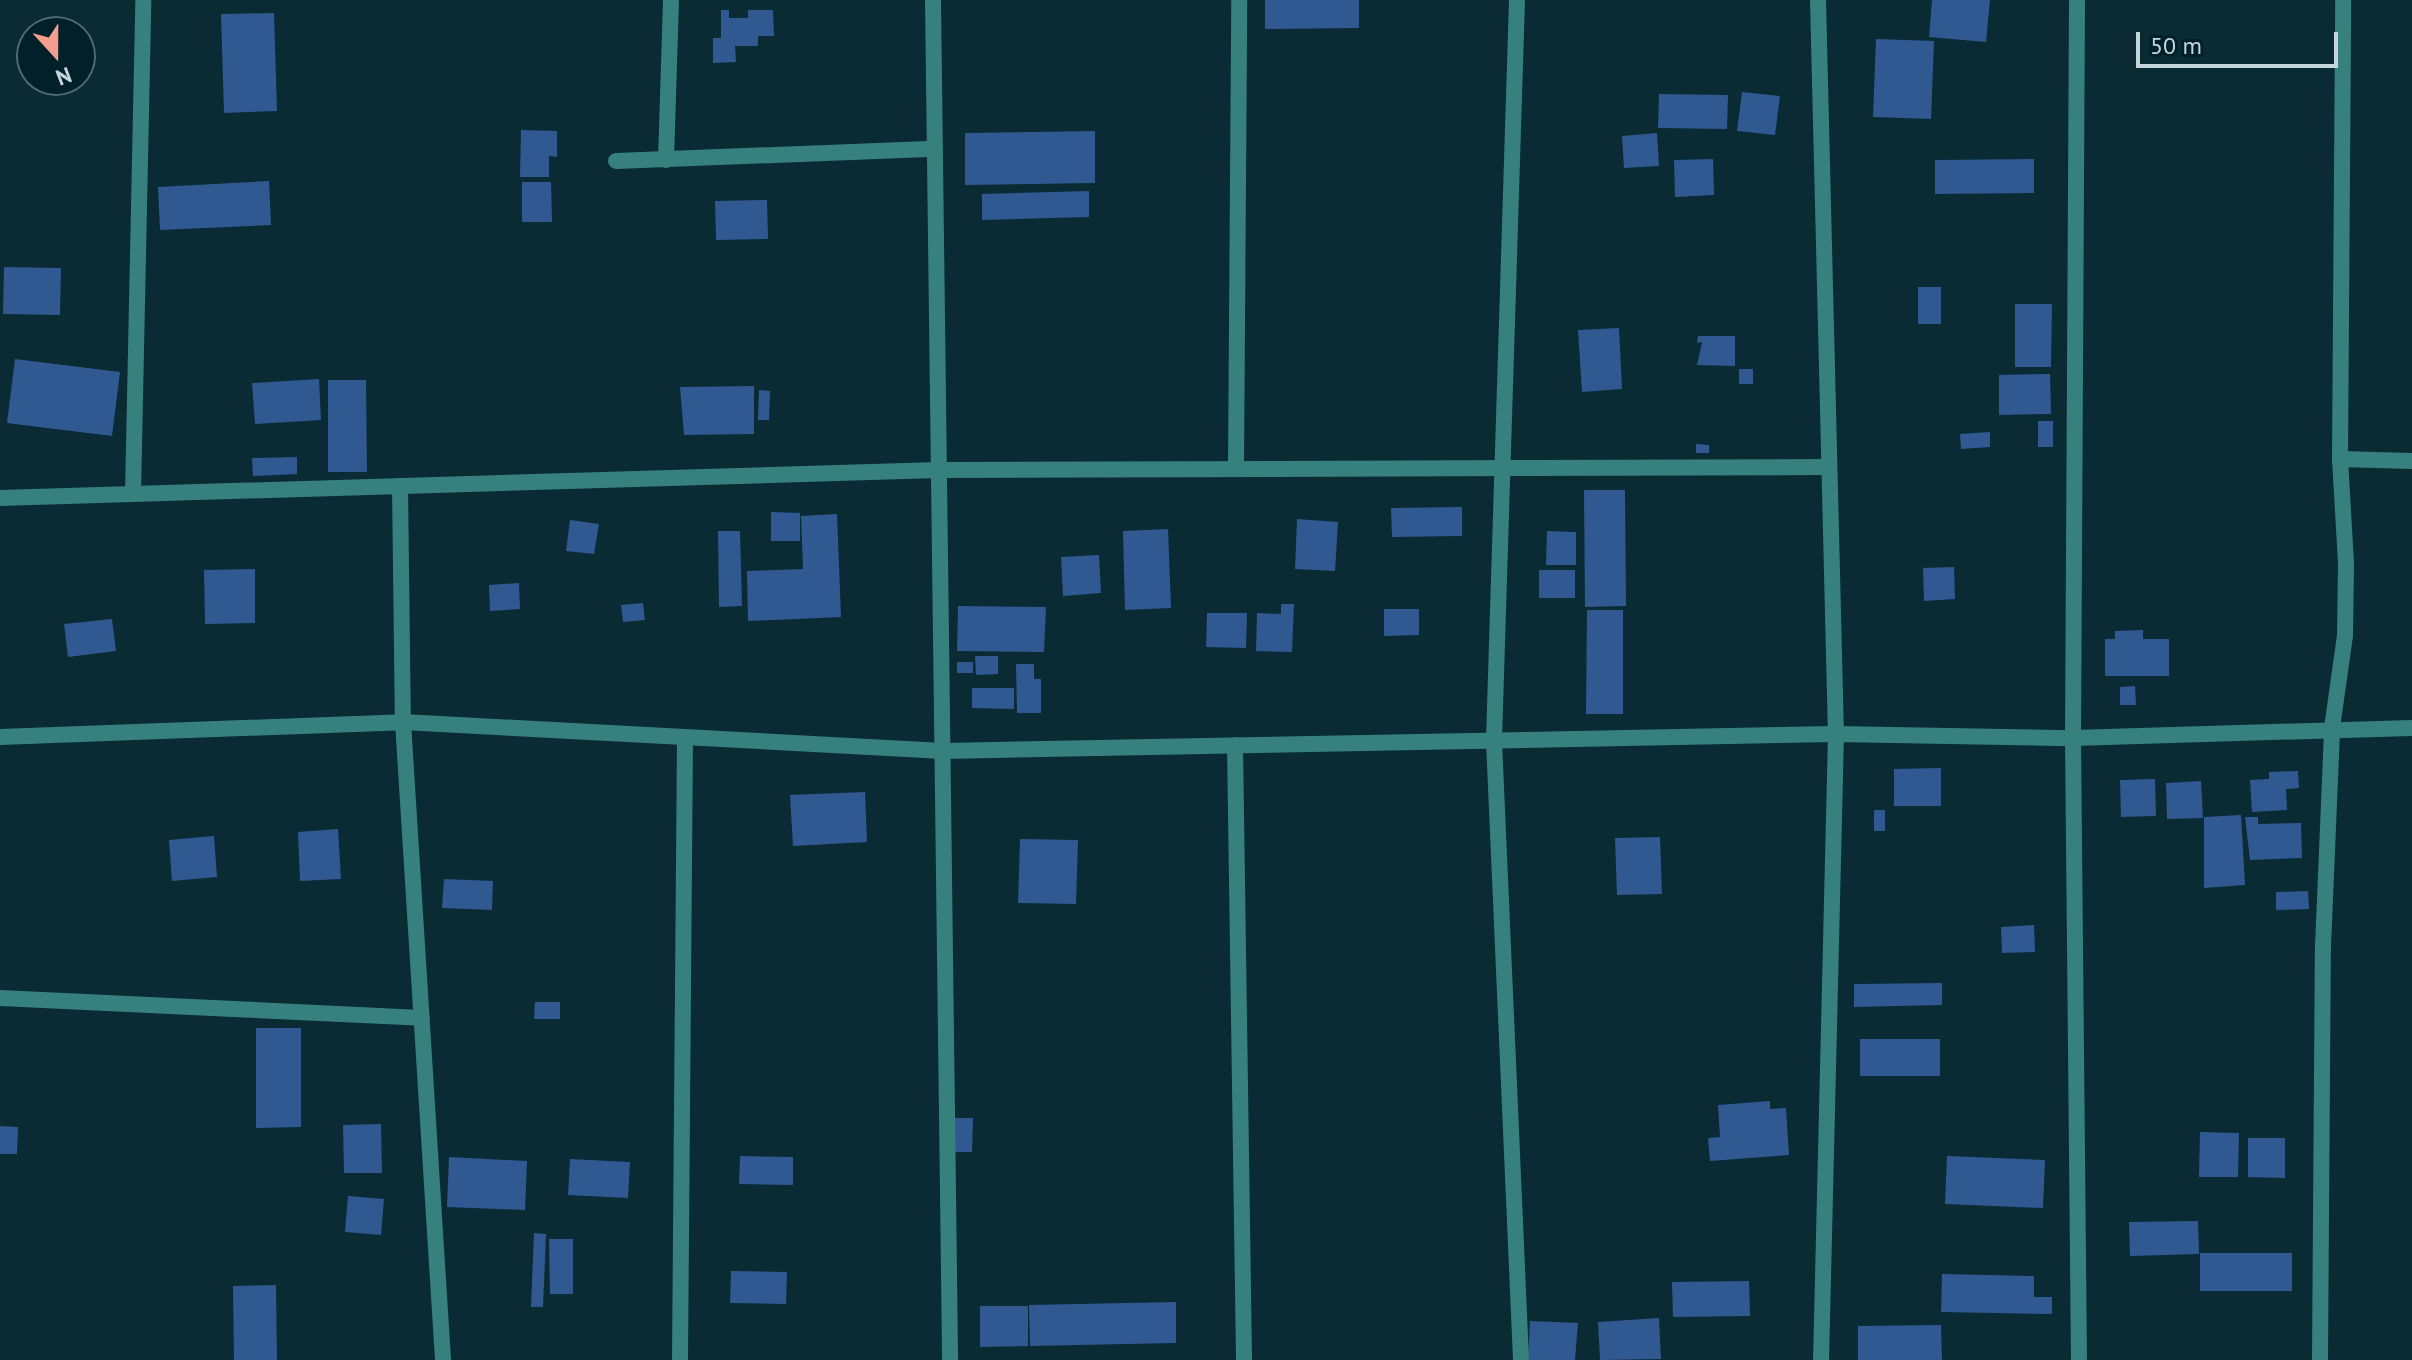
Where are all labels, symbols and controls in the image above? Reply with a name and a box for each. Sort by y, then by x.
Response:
north arrow [16,16,96,96]
scale bar [2140,16,2342,66]
text: 50 m [2150,30,2202,61]
text: N [52,61,76,92]

